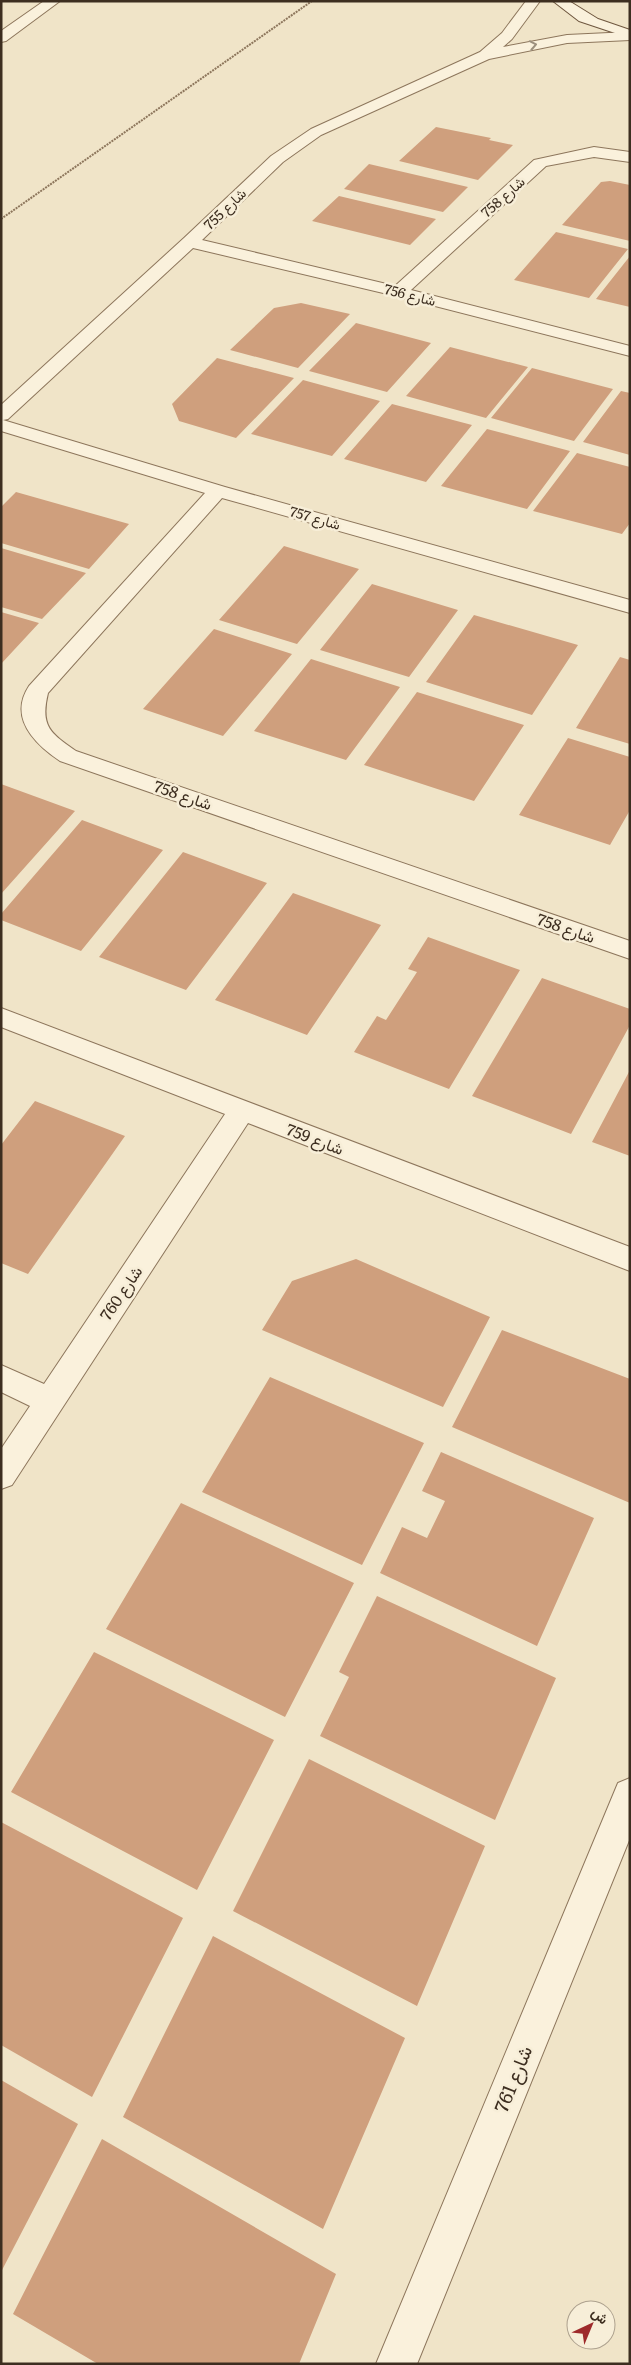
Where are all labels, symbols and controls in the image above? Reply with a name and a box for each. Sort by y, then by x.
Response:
one-way arrow [528,40,537,50]
street label: شارع 758 [476,171,530,223]
street label: شارع 755 [199,183,251,235]
street label: شارع 756 [382,278,438,312]
street label: شارع 757 [287,500,343,536]
street label: شارع 758 [151,773,216,816]
street label: شارع 758 [534,906,599,949]
street label: شارع 759 [283,1116,347,1161]
street label: شارع 760 [93,1260,148,1325]
street label: شارع 761 [486,2041,538,2116]
north arrow [566,2300,616,2350]
text: ش [588,2302,614,2328]

